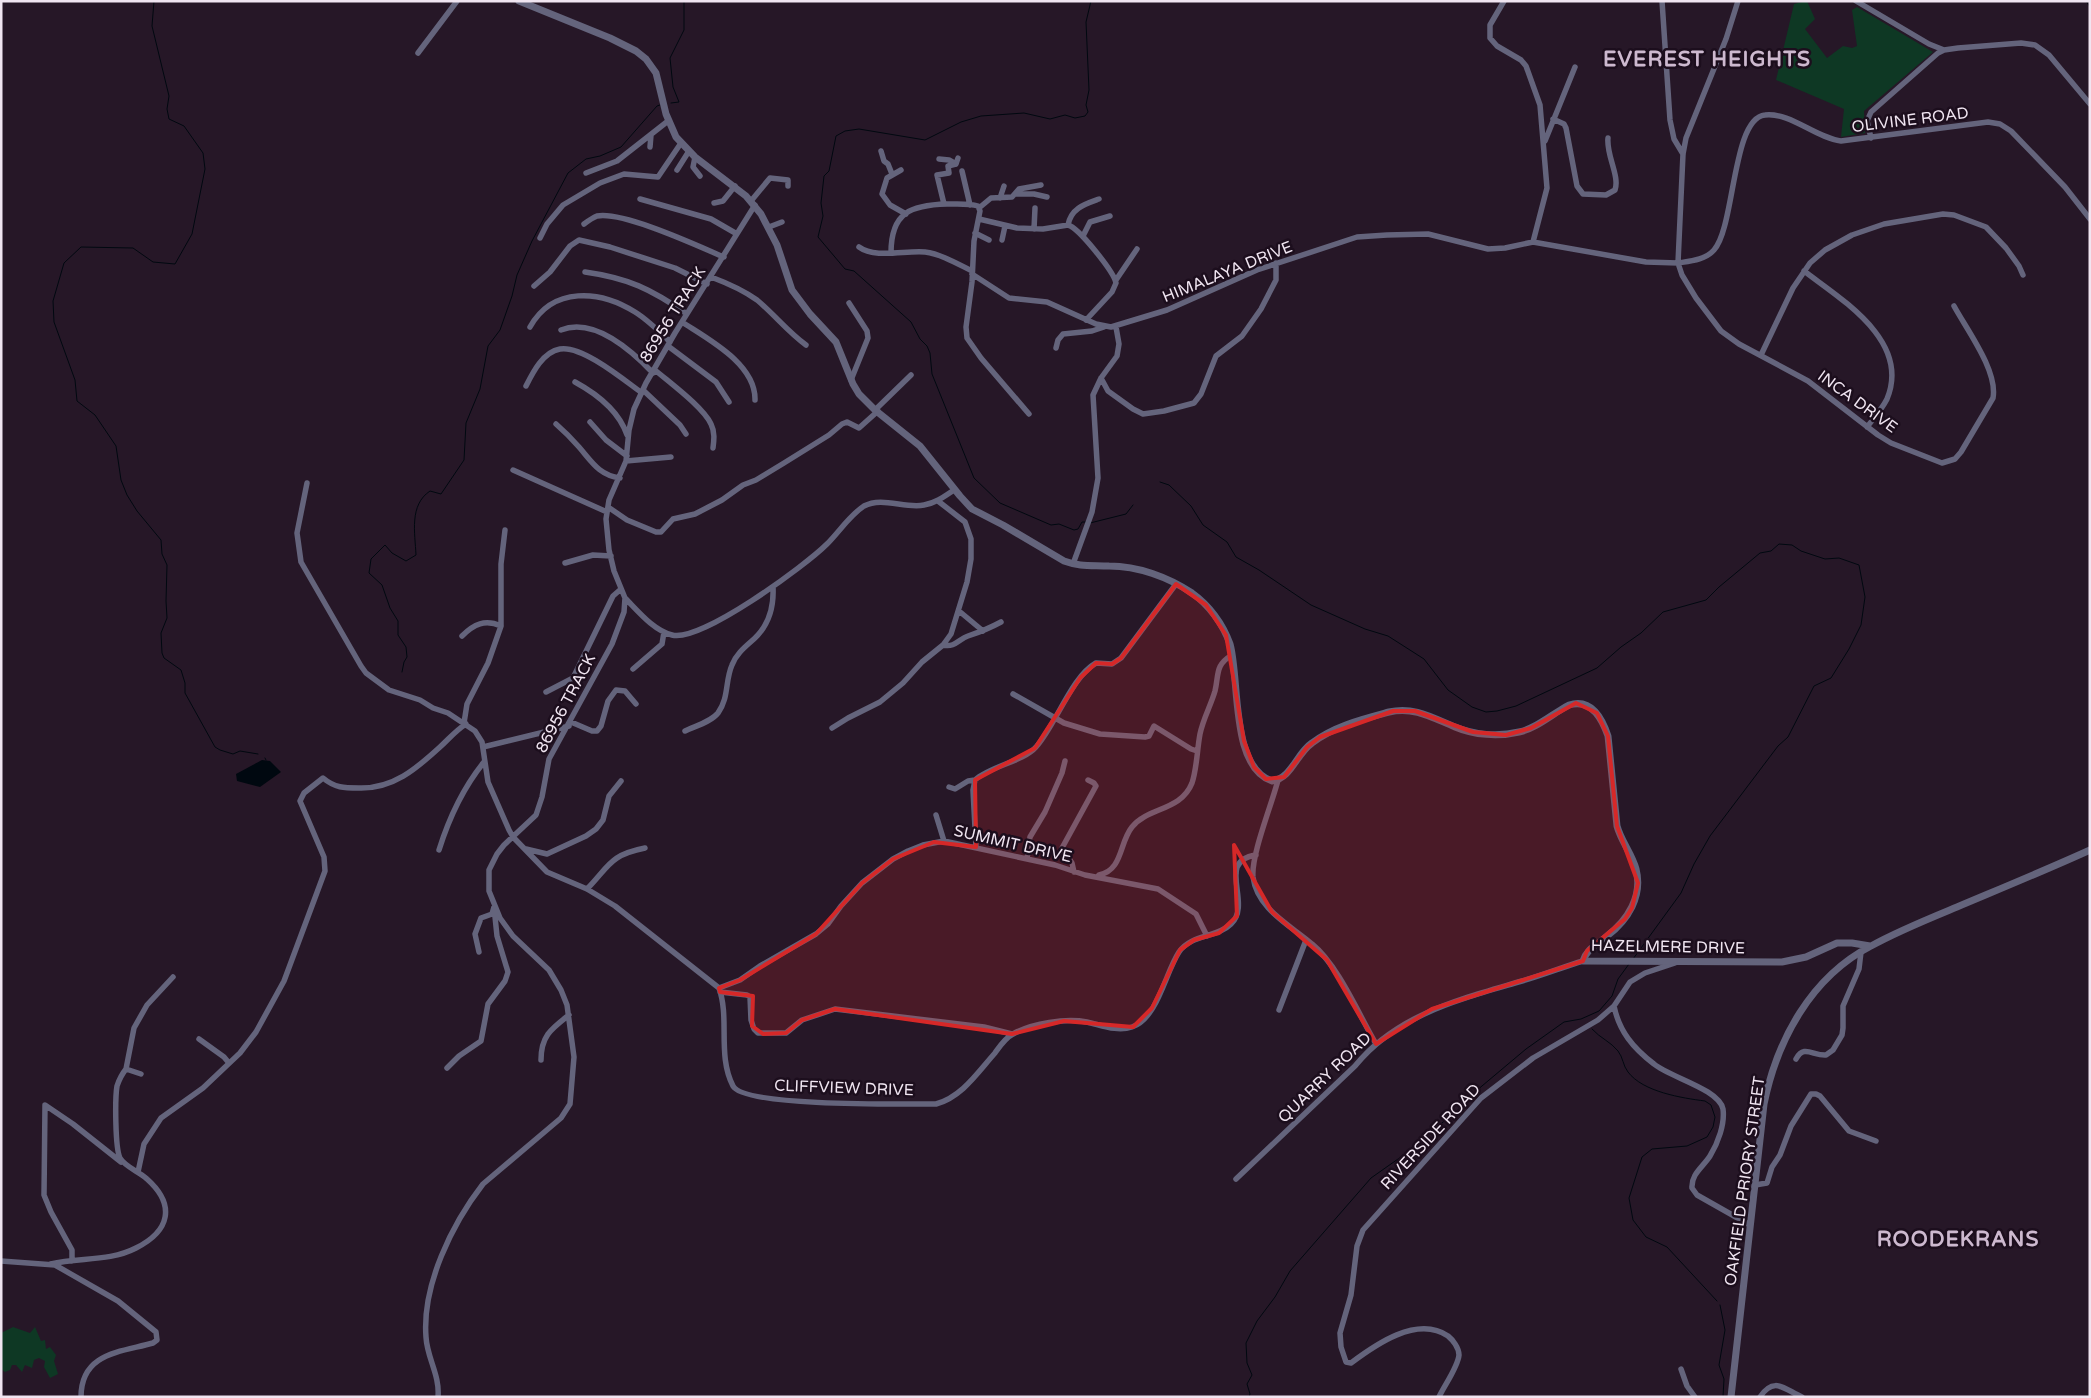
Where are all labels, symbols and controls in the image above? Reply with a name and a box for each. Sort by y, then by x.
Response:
district label: EVEREST HEIGHTS [1603,47,1811,72]
street label: OLIVINE ROAD [1850,103,1970,137]
street label: HIMALAYA DRIVE [1159,237,1295,307]
street label: 86956 TRACK [635,263,710,366]
street label: INCA DRIVE [1814,366,1901,437]
street label: 86956 TRACK [531,650,600,756]
street label: SUMMIT DRIVE [952,821,1074,867]
street label: HAZELMERE DRIVE [1591,936,1745,958]
street label: QUARRY ROAD [1274,1028,1376,1127]
street label: OAKFIELD PRIORY STREET [1720,1075,1770,1287]
street label: CLIFFVIEW DRIVE [774,1076,914,1100]
street label: RIVERSIDE ROAD [1377,1080,1485,1194]
district label: ROODEKRANS [1877,1227,2039,1252]

